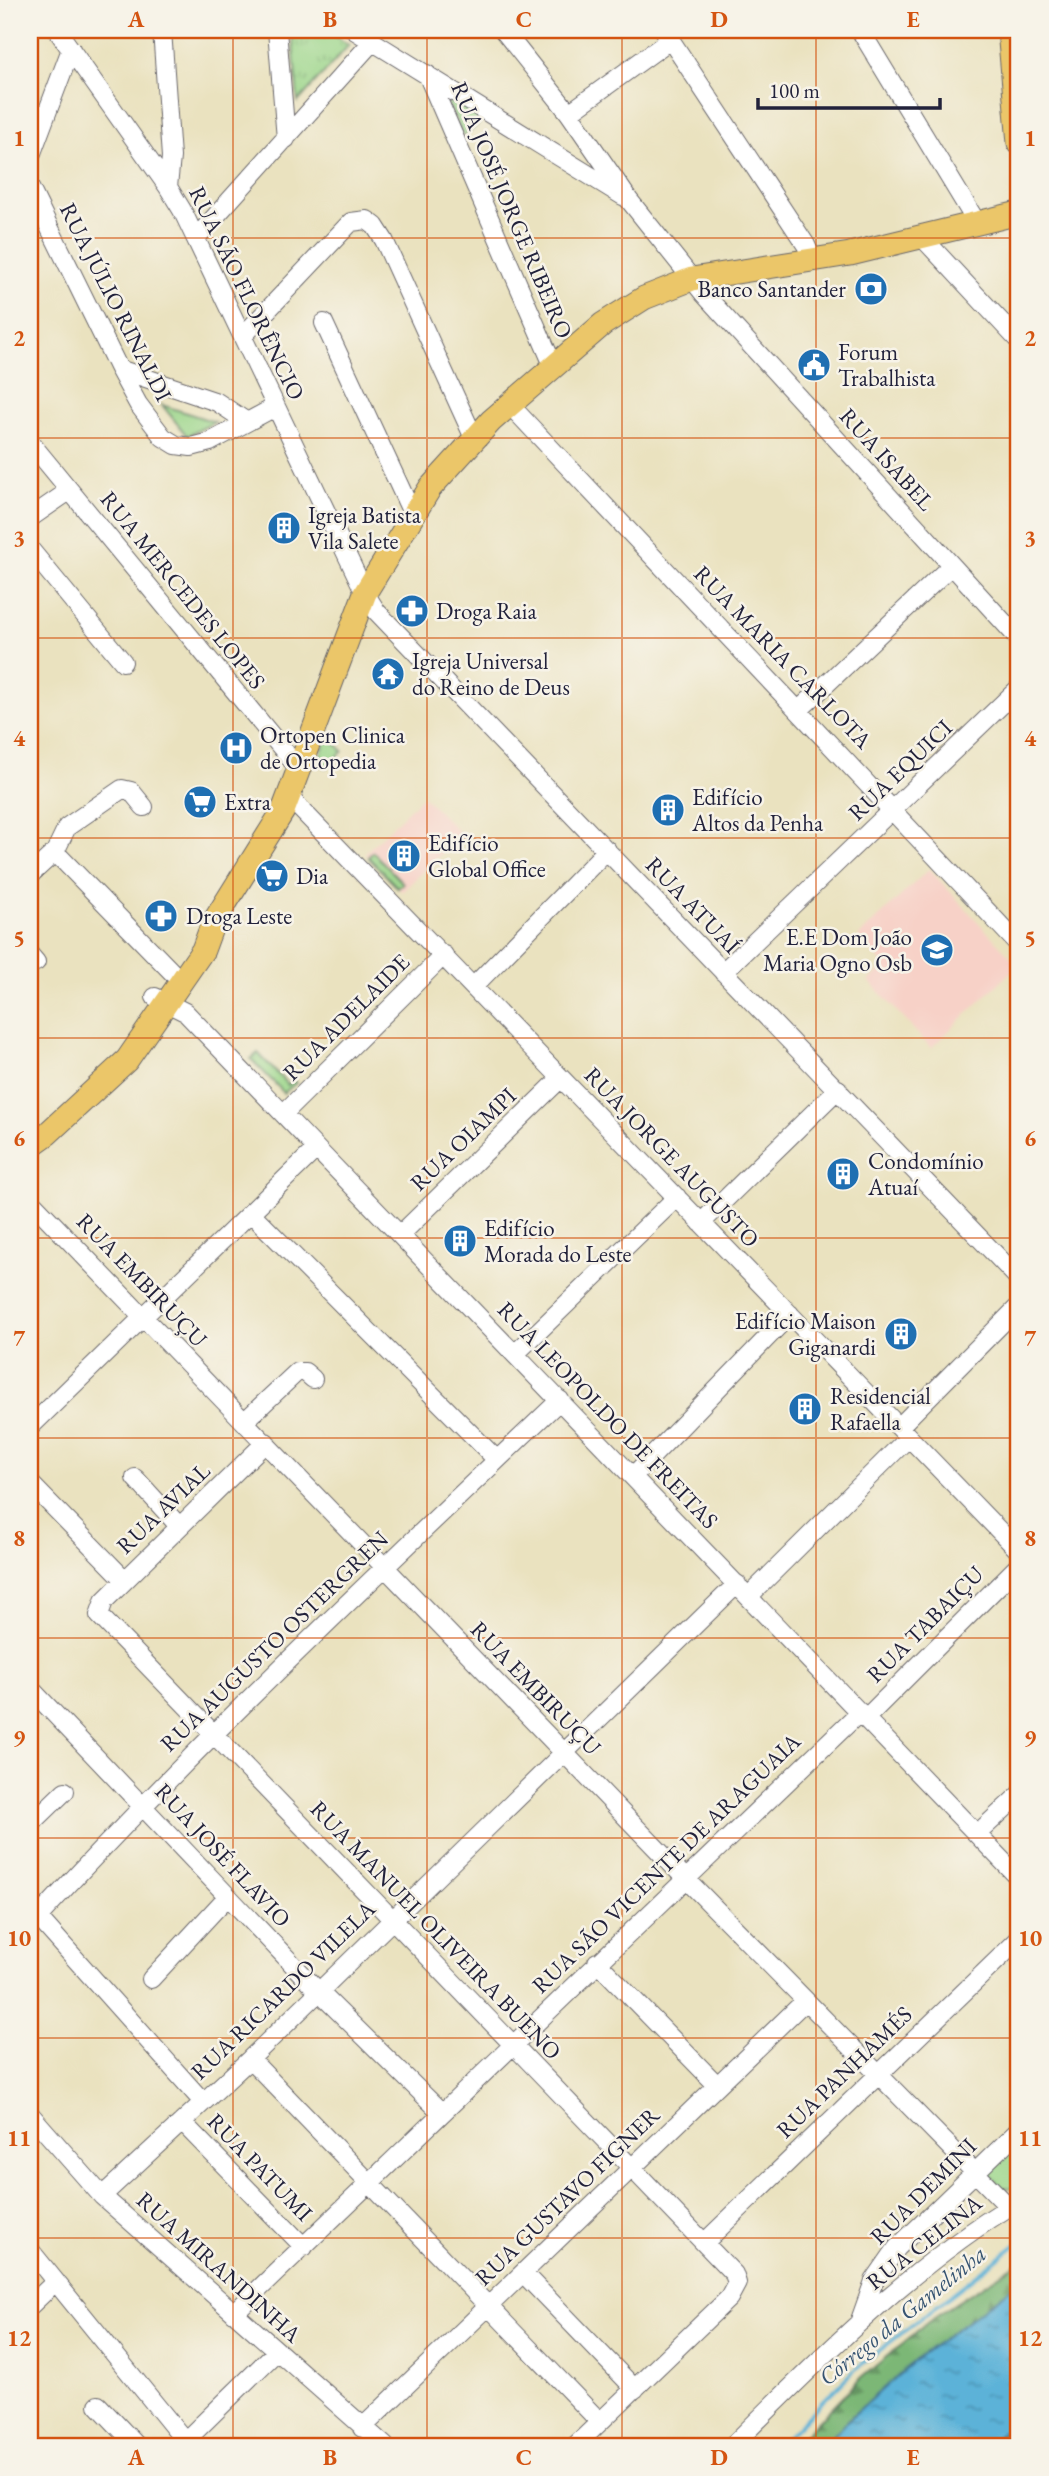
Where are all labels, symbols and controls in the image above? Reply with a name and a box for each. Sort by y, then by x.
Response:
text: A [127,4,145,34]
text: B [323,4,337,34]
text: C [516,4,532,34]
text: D [710,4,728,34]
text: E [906,4,920,34]
scale bar [758,66,940,110]
street label: RUA JOSÉ JORGE RIBEIRO [444,77,580,343]
text: 100 m [769,77,820,104]
text: 1 [13,123,25,153]
text: 1 [1024,123,1036,153]
street label: RUA SÃO FLORÊNCIO [182,181,312,405]
street label: RUA JÚLIO RINALDI [53,198,179,407]
bank icon: Banco Santander [852,270,890,308]
place label: Banco Santander [697,274,846,304]
text: 2 [13,323,25,353]
text: 2 [1024,323,1036,353]
place label: Forum Trabalhista [838,337,936,393]
public building icon: Forum Trabalhista [795,346,833,384]
street label: RUA ISABEL [833,401,941,517]
street label: RUA MERCEDES LOPES [94,485,272,695]
place label: Igreja Batista Vila Salete [308,500,422,556]
building icon: Igreja Batista Vila Salete [265,509,303,547]
text: 3 [13,523,25,553]
text: 3 [1024,523,1036,553]
street label: RUA MARIA CARLOTA [688,559,879,756]
pharmacy icon: Droga Raia [393,592,431,630]
place label: Droga Raia [436,596,537,626]
place label: Igreja Universal do Reino de Deus [412,646,570,702]
temple icon: Igreja Universal do Reino de Deus [369,655,407,693]
street label: RUA EQUICI [842,713,959,827]
place label: Ortopen Clinica de Ortopedia [260,720,406,776]
text: 4 [13,723,26,753]
text: 4 [1024,723,1037,753]
hospital icon: Ortopen Clinica de Ortopedia [217,729,255,767]
place label: Edifício Altos da Penha [691,782,824,838]
supermarket icon: Extra [181,783,219,821]
place label: Extra [224,787,272,817]
building icon: Edifício Altos da Penha [649,791,687,829]
place label: Edifício Global Office [428,828,546,884]
building icon: Edifício Global Office [385,837,423,875]
street label: RUA ATUAÍ [639,850,747,960]
supermarket icon: Dia [253,857,291,895]
place label: Dia [296,861,329,891]
pharmacy icon: Droga Leste [142,897,180,935]
place label: Droga Leste [186,901,292,931]
place label: E.E Dom João Maria Ogno Osb [763,922,912,978]
text: 5 [13,923,25,953]
text: 5 [1024,923,1036,953]
school or university icon: E.E Dom João Maria Ogno Osb [918,931,956,969]
street label: RUA ADELAIDE [276,947,416,1087]
street label: RUA JORGE AUGUSTO [578,1060,766,1254]
street label: RUA OIAMPI [404,1081,523,1197]
text: 6 [13,1123,25,1153]
text: 6 [1024,1123,1036,1153]
place label: Condomínio Atuaí [867,1146,984,1202]
building icon: Condomínio Atuaí [824,1155,862,1193]
street label: RUA EMBIRUÇU [70,1206,214,1354]
place label: Edifício Morada do Leste [484,1213,632,1269]
building icon: Edifício Morada do Leste [441,1222,479,1260]
street label: RUA LEOPOLDO DE FREITAS [491,1295,725,1535]
place label: Edifício Maison Giganardi [735,1306,876,1362]
building icon: Edifício Maison Giganardi [882,1315,920,1353]
text: 7 [13,1323,26,1353]
text: 7 [1024,1323,1037,1353]
place label: Residencial Rafaella [830,1381,931,1437]
building icon: Residencial Rafaella [786,1390,824,1428]
street label: RUA AVIAL [110,1455,217,1560]
text: 8 [13,1523,25,1553]
text: 8 [1024,1523,1036,1553]
street label: RUA AUGUSTO OSTERGREN [154,1524,394,1758]
street label: RUA TABAIÇU [860,1559,990,1689]
street label: RUA EMBIRUÇU [464,1614,608,1762]
text: 9 [13,1723,25,1753]
text: 9 [1024,1723,1036,1753]
street label: RUA SÃO VICENTE DE ARAGUAIA [525,1726,808,2000]
street label: RUA JOSÉ FLAVIO [149,1777,297,1933]
street label: RUA MANUEL OLIVEIRA BUENO [304,1794,568,2066]
street label: RUA RICARDO VILELA [184,1893,382,2086]
text: 10 [7,1923,31,1953]
text: 10 [1018,1923,1042,1953]
street label: RUA PANHAMÉS [770,2000,918,2144]
street label: RUA GUSTAVO FIGNER [468,2100,666,2292]
street label: RUA PATUMI [201,2107,319,2228]
text: 11 [7,2123,31,2153]
text: 11 [1018,2123,1042,2153]
street label: RUA DEMINI [863,2131,983,2251]
street label: RUA MIRANDINHA [130,2185,309,2350]
street label: RUA CELINA [860,2187,989,2296]
water label: Córrego da Gamelinha [812,2238,992,2392]
text: 12 [7,2323,31,2353]
text: 12 [1018,2323,1042,2353]
text: A [127,2442,145,2472]
text: B [323,2442,337,2472]
text: C [516,2442,532,2472]
text: D [710,2442,728,2472]
text: E [906,2442,920,2472]

